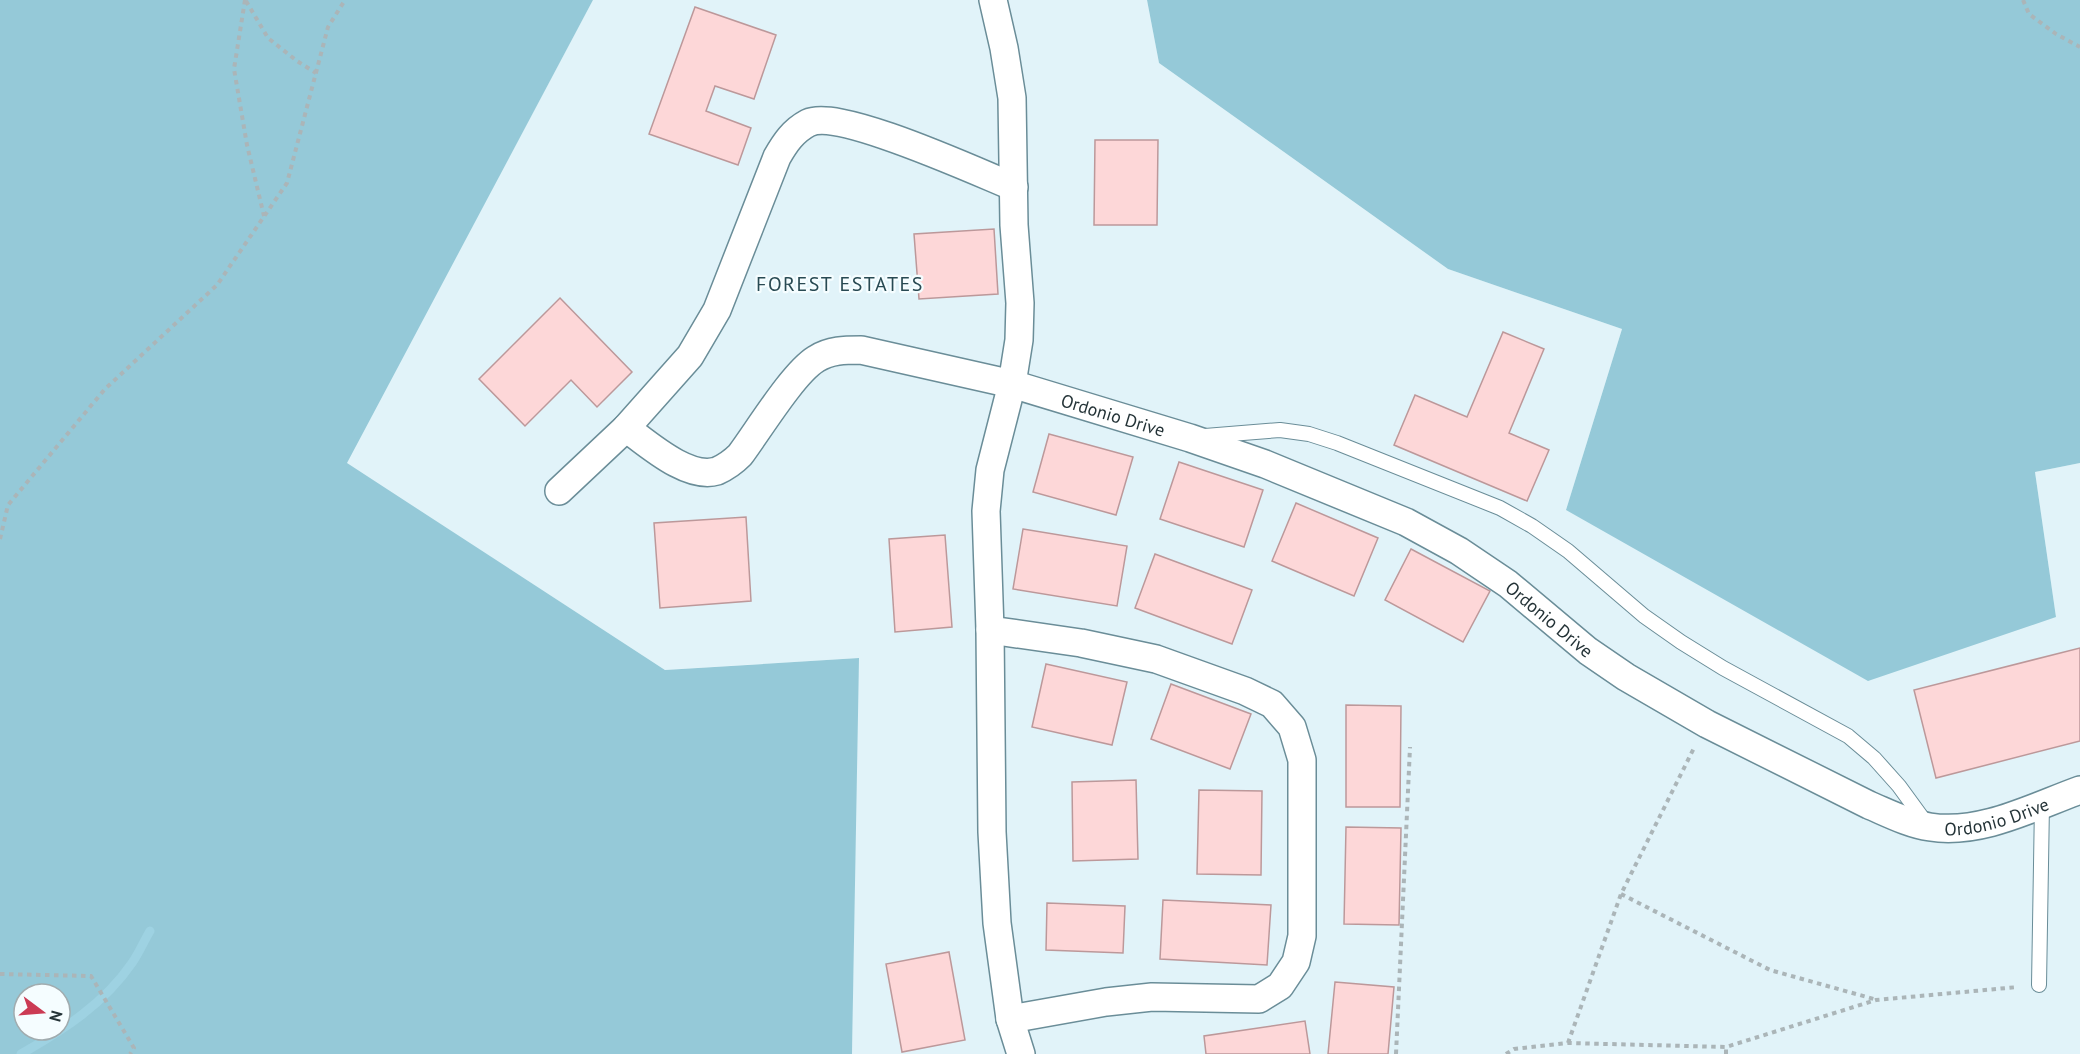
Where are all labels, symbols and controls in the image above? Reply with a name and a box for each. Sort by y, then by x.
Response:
district label: FOREST ESTATES [756,271,924,297]
street label: Ordonio Drive [1058,388,1168,441]
street label: Ordonio Drive [1501,576,1598,662]
street label: Ordonio Drive [1944,792,2052,840]
north arrow [12,982,72,1042]
text: N [45,1008,67,1024]

